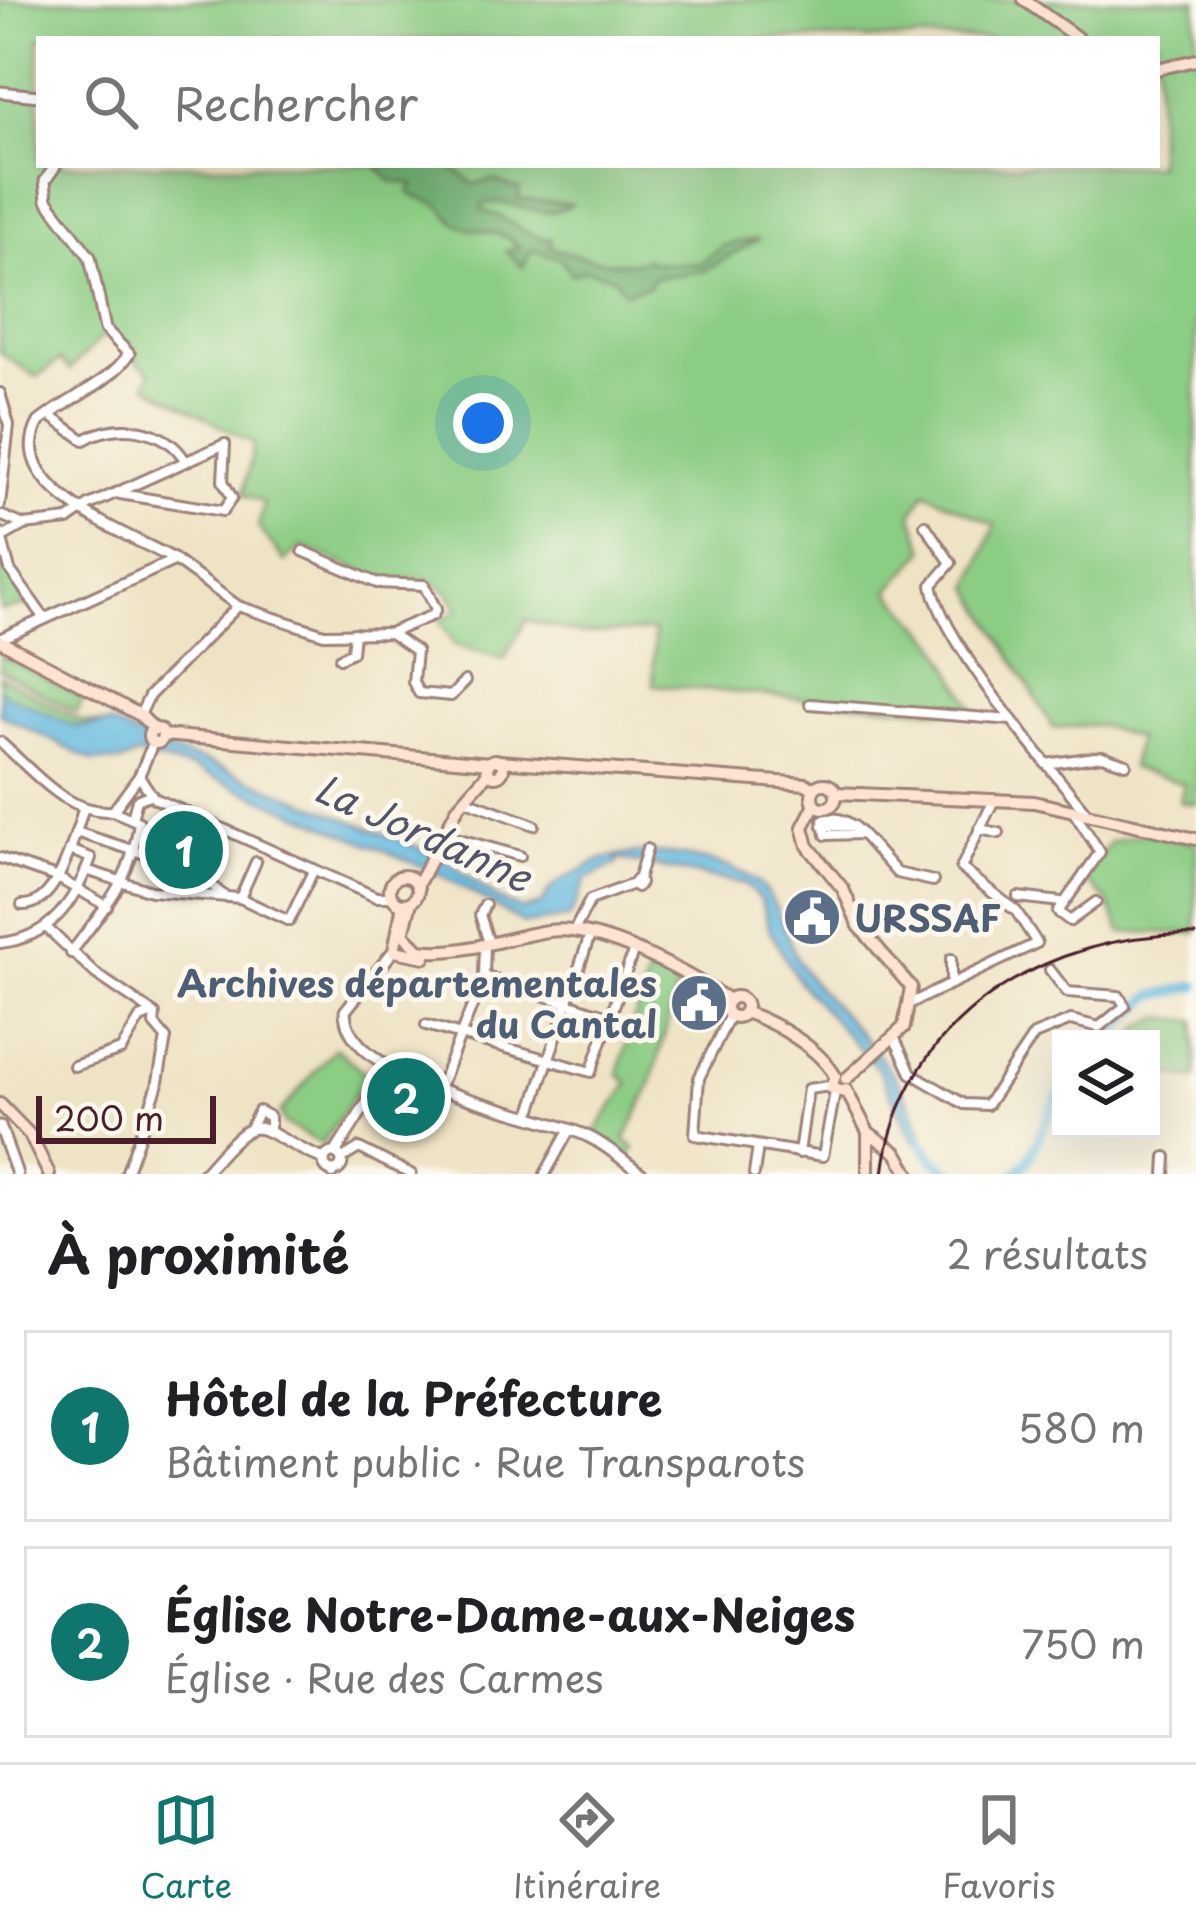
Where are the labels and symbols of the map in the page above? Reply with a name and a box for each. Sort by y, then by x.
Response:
your location [453,393,513,453]
water label: La Jordanne [306,757,543,906]
pin: 1 [145,805,223,895]
public building icon: URSSAF [781,886,843,948]
place label: URSSAF [854,890,1001,944]
place label: Archives départementales du Cantal [177,955,657,1050]
public building icon: Archives départementales du Cantal [668,972,730,1034]
pin: 2 [367,1052,445,1142]
scale bar [36,1090,216,1143]

